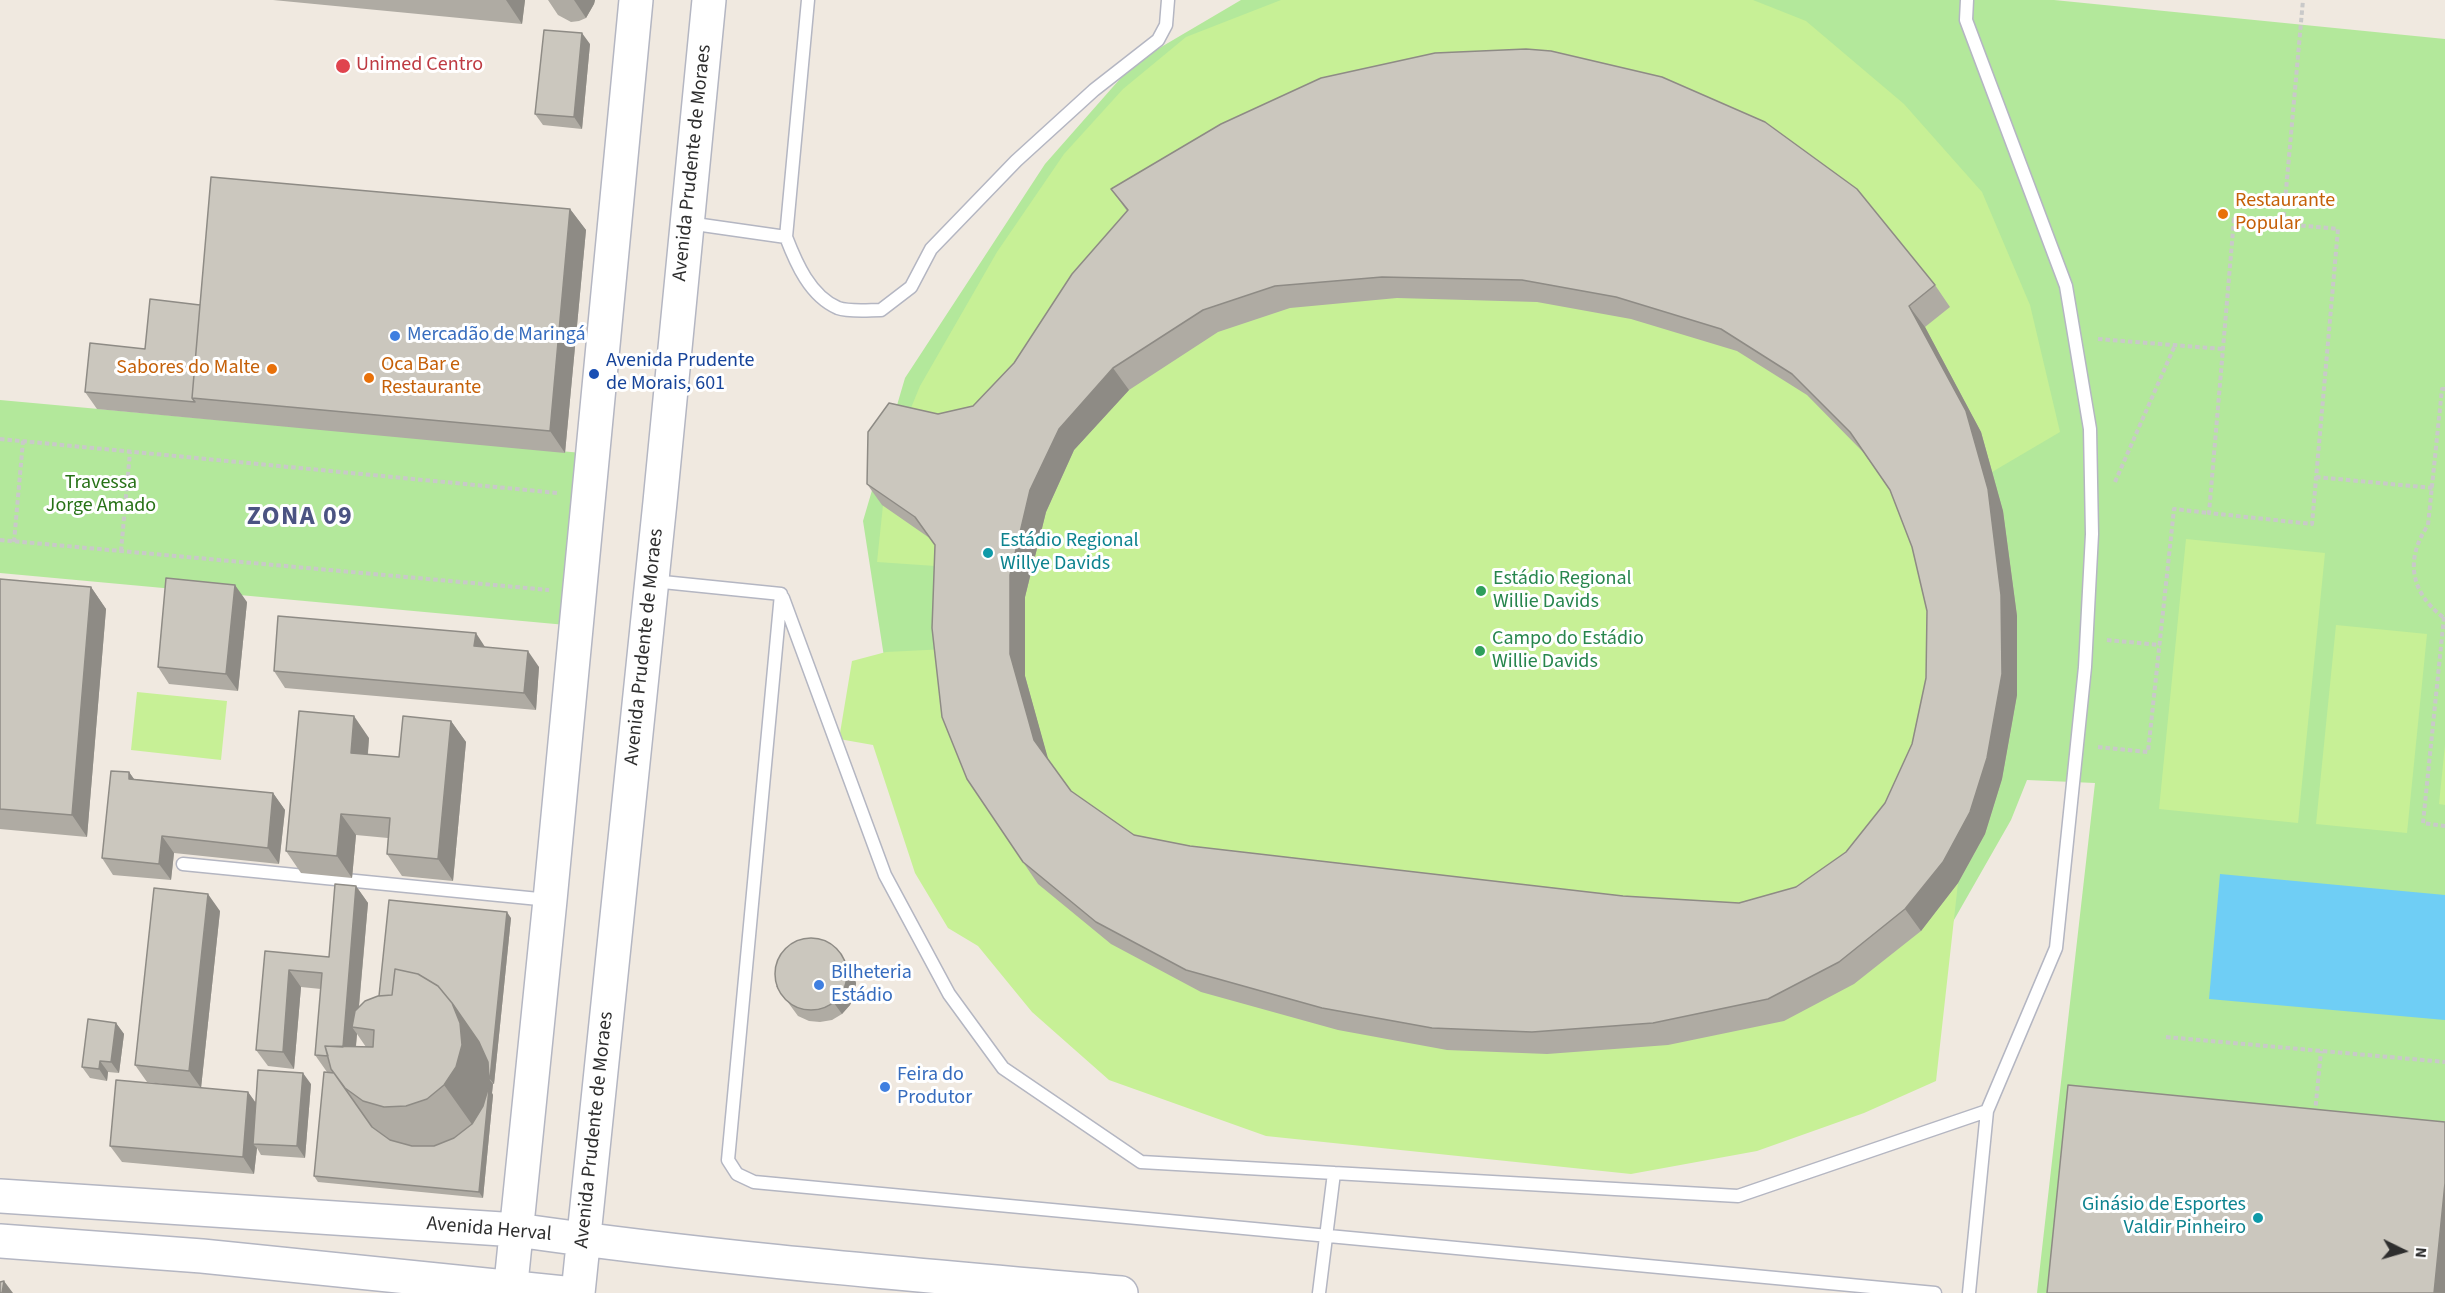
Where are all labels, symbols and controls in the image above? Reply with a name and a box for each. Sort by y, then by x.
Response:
street label: Avenida Prudente de Moraes [669,44,717,282]
place label: Unimed Centro [356,54,483,78]
marker: Unimed Centro [334,57,352,75]
place label: Restaurante Popular [2235,190,2335,237]
marker: Restaurante Popular [2216,207,2230,221]
place label: Mercadão de Maringá [407,324,585,348]
marker: Mercadão de Maringá [388,329,402,343]
place label: Avenida Prudente de Morais, 601 [606,350,754,397]
place label: Oca Bar e Restaurante [381,354,481,401]
place label: Sabores do Malte [116,357,260,381]
marker: Sabores do Malte [265,362,279,376]
marker: Avenida Prudente de Morais, 601 [587,367,601,381]
marker: Oca Bar e Restaurante [362,371,376,385]
park label: Travessa Jorge Amado [46,472,156,519]
district label: ZONA 09 [247,502,353,534]
street label: Avenida Prudente de Moraes [621,528,669,766]
place label: Estádio Regional Willye Davids [1000,530,1139,577]
marker: Estádio Regional Willye Davids [981,546,995,560]
place label: Estádio Regional Willie Davids [1493,568,1632,615]
marker: Estádio Regional Willie Davids [1474,584,1488,598]
place label: Campo do Estádio Willie Davids [1492,628,1644,675]
marker: Campo do Estádio Willie Davids [1473,644,1487,658]
place label: Bilheteria Estádio [831,962,912,1009]
marker: Bilheteria Estádio [812,978,826,992]
street label: Avenida Prudente de Moraes [571,1011,619,1249]
place label: Feira do Produtor [897,1064,972,1111]
marker: Feira do Produtor [878,1080,892,1094]
place label: Ginásio de Esportes Valdir Pinheiro [2082,1194,2246,1241]
marker: Ginásio de Esportes Valdir Pinheiro [2251,1211,2265,1225]
street label: Avenida Herval [425,1213,553,1247]
north arrow [2373,1221,2433,1281]
text: N [2410,1246,2432,1259]

